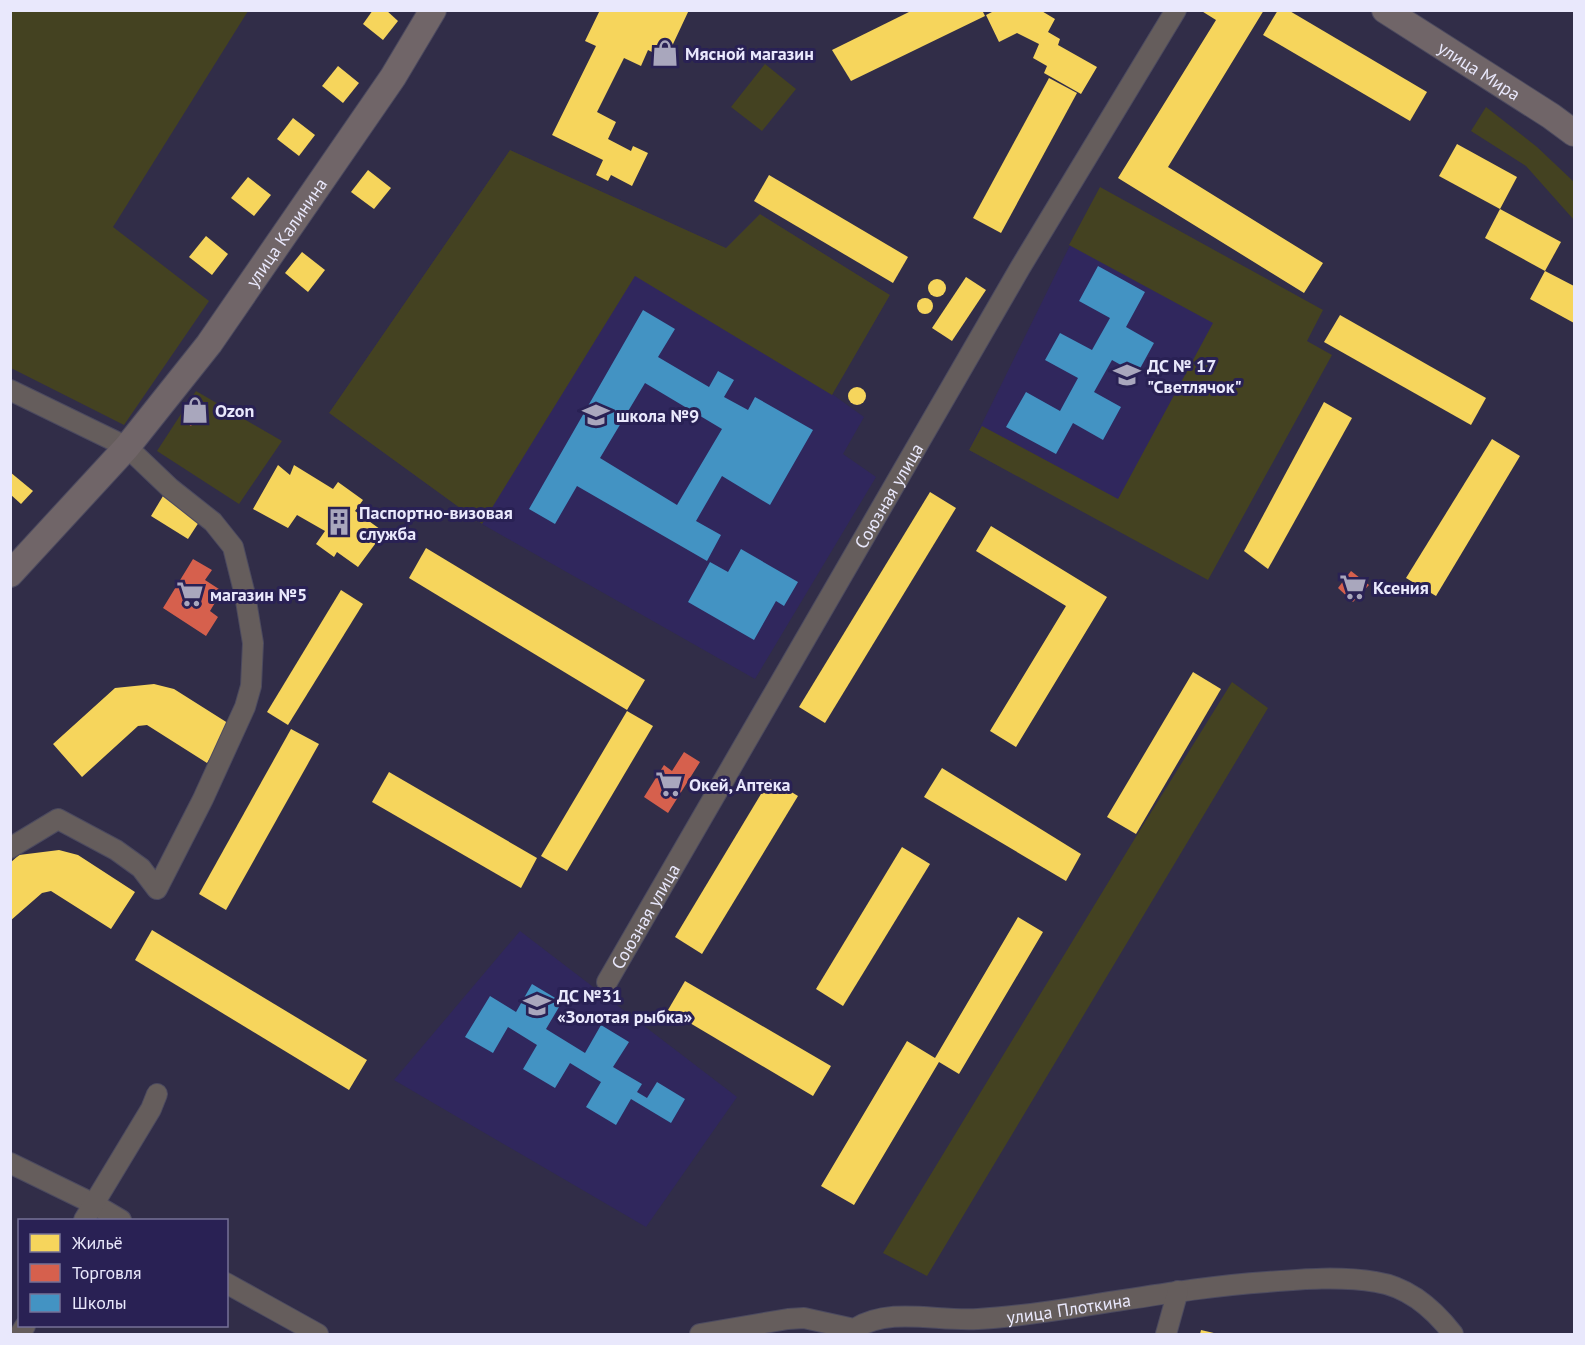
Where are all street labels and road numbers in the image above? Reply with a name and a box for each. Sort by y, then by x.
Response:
street label: улица Мира [1434,35,1525,105]
street label: улица Калинина [240,173,332,291]
street label: Союзная улица [849,439,928,552]
street label: Союзная улица [606,859,685,973]
street label: улица Плоткина [1005,1288,1132,1328]

